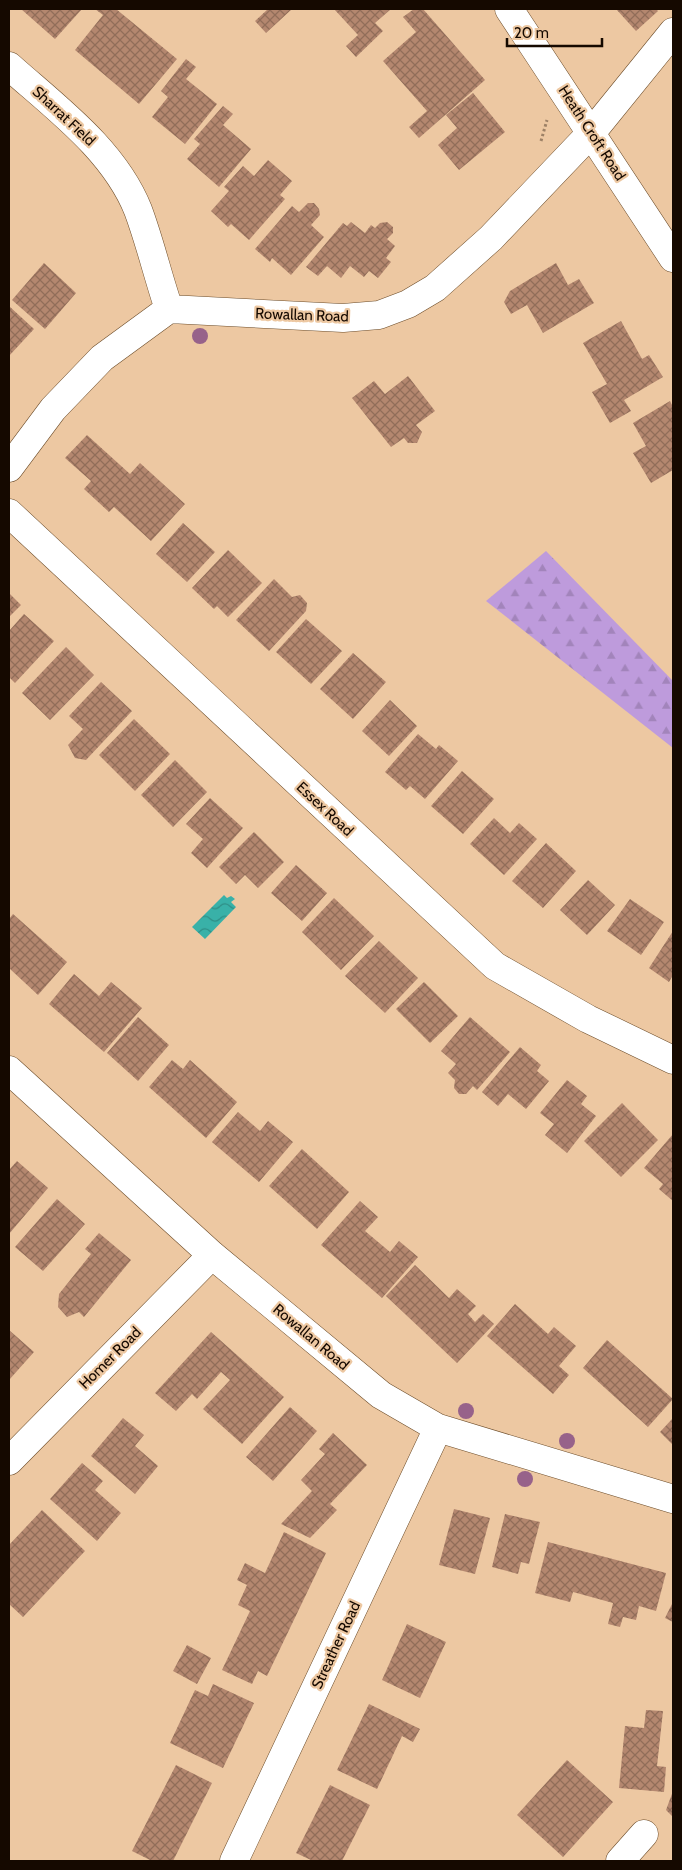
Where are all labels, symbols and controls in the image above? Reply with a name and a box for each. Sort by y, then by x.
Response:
scale bar [507,15,602,47]
text: 20 m [514,24,549,42]
street label: Sharrat Field [29,82,99,150]
street label: Heath Croft Road [555,82,629,184]
street label: Rowallan Road [255,304,349,326]
street label: Essex Road [293,778,357,840]
street label: Rowallan Road [269,1300,353,1374]
street label: Homer Road [75,1323,145,1393]
street label: Streather Road [308,1598,364,1692]

